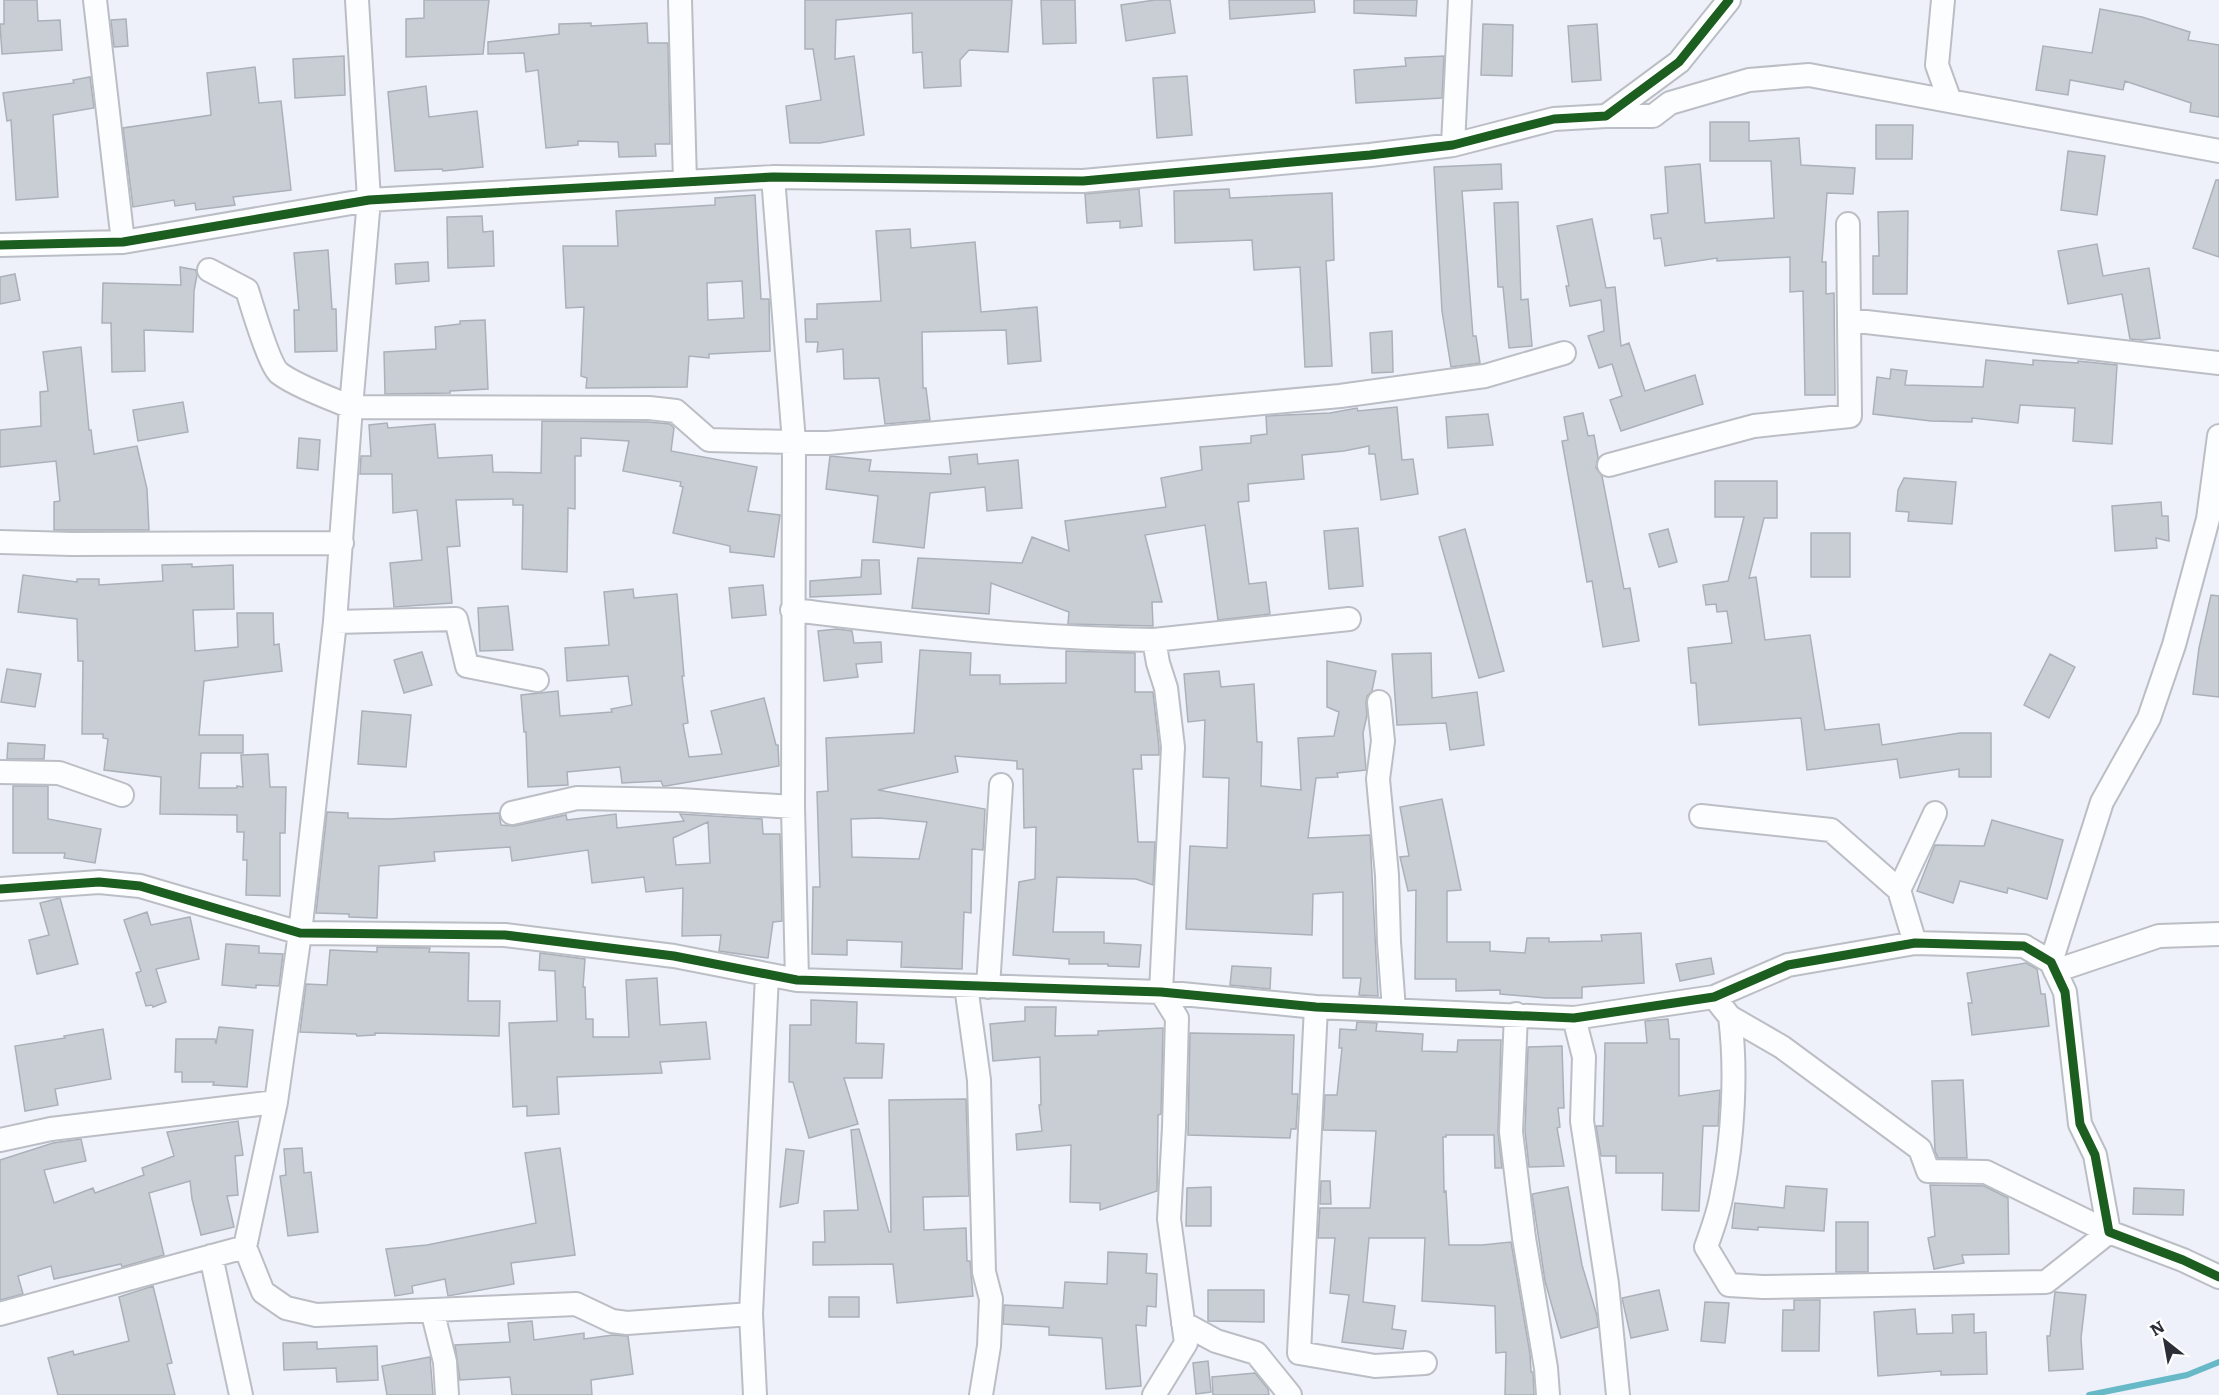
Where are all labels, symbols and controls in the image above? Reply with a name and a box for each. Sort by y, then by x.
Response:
north arrow [2135,1311,2195,1371]
text: N [2145,1314,2169,1341]

